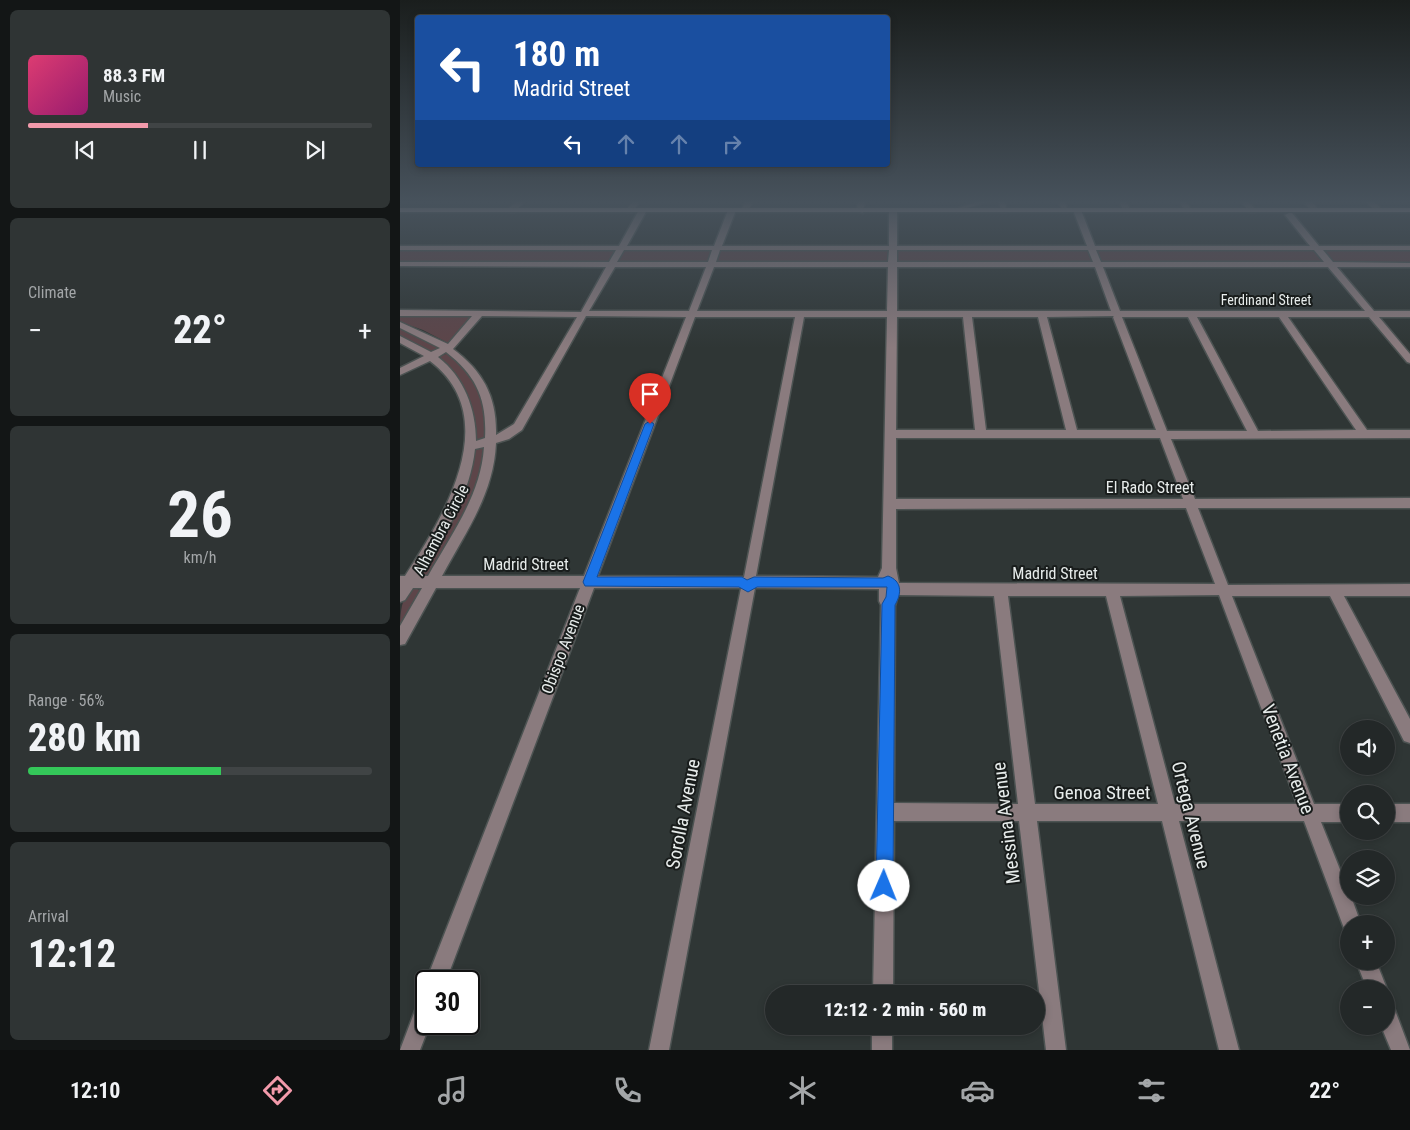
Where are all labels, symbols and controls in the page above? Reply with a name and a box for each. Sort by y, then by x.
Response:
text: 180 m [513,34,600,75]
icon: left [430,35,495,100]
text: 88.3 FM [103,64,165,87]
text: Madrid Street [513,76,630,101]
text: Music [103,87,141,106]
icon: left [559,130,587,158]
icon: ahead [612,130,640,158]
icon: ahead [665,130,693,158]
icon: right [718,130,746,158]
icon: previous [71,136,99,164]
icon: pause [186,136,214,164]
icon: next [301,136,329,164]
text: Climate [28,283,76,302]
street label: Ferdinand Street [1221,292,1311,308]
text: 22° [173,308,227,352]
text: − [28,314,42,347]
text: + [358,314,372,347]
pin [629,373,671,424]
icon: arrive [636,380,664,408]
text: 26 [167,477,233,553]
street label: El Rado Street [1106,478,1195,497]
street label: Alhambra Circle [409,481,473,579]
text: km/h [184,548,216,567]
street label: Madrid Street [483,555,569,574]
street label: Madrid Street [1012,564,1098,583]
street label: Obispo Avenue [537,602,589,696]
text: Range · 56% [28,691,104,710]
street label: Venetia Avenue [1257,701,1319,817]
text: 280 km [28,716,141,760]
map controls [1340,720,1395,1035]
button: sound [1340,720,1395,775]
street label: Sorolla Avenue [661,757,705,871]
street label: Ortega Avenue [1167,759,1215,871]
street label: Messina Avenue [987,761,1025,885]
street label: Genoa Street [1054,781,1150,804]
button: search [1340,785,1395,840]
button: layers [1340,850,1395,905]
position arrow [857,859,909,911]
text: Arrival [28,907,69,926]
button: + [1340,915,1395,970]
text: 12:12 [28,932,116,976]
speed limit sign: 30 [415,970,480,1035]
button: − [1340,980,1395,1035]
text: 12:12 · 2 min · 560 m [824,998,986,1021]
icon: directions [260,1073,295,1108]
icon: music [435,1073,470,1108]
icon: phone [610,1073,645,1108]
icon: climate [785,1073,820,1108]
icon: car [960,1073,995,1108]
icon: filters [1134,1073,1169,1108]
text: 12:10 [70,1078,120,1103]
text: 22° [1309,1078,1340,1103]

